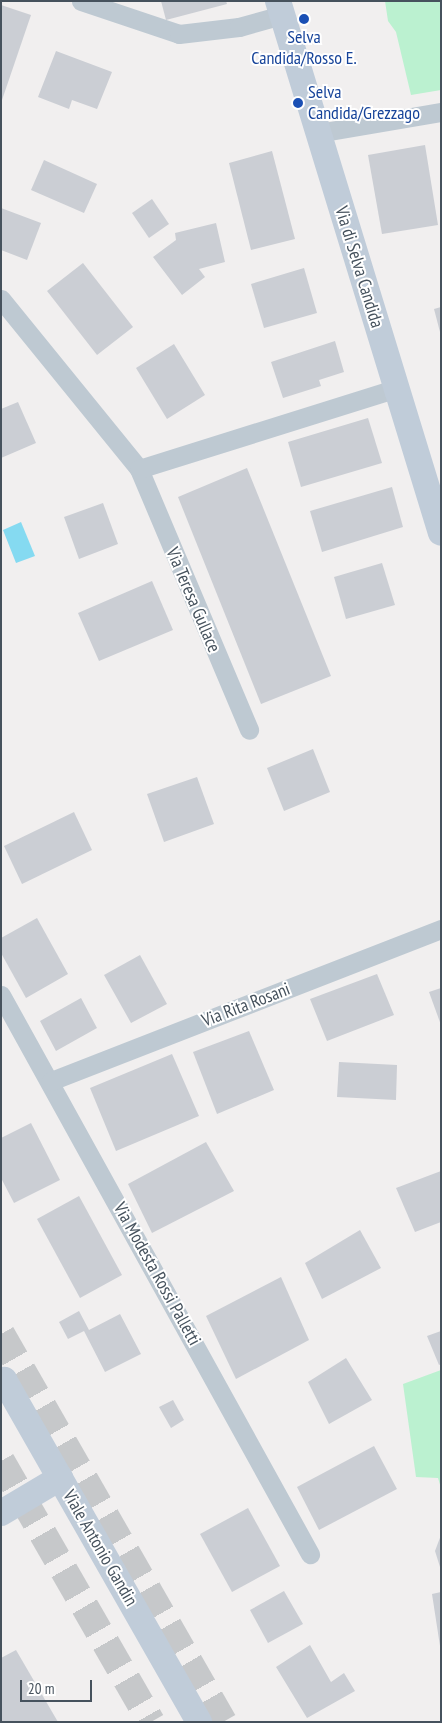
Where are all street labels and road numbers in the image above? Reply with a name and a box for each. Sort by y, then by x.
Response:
street label: Via di Selva Candida [330,204,388,330]
street label: Via Teresa Gullace [161,544,225,656]
street label: Via Rita Rosani [199,978,293,1032]
street label: Via Modesta Rossi Palletti [109,1199,205,1349]
street label: Viale Antonio Gandin [58,1486,142,1610]

